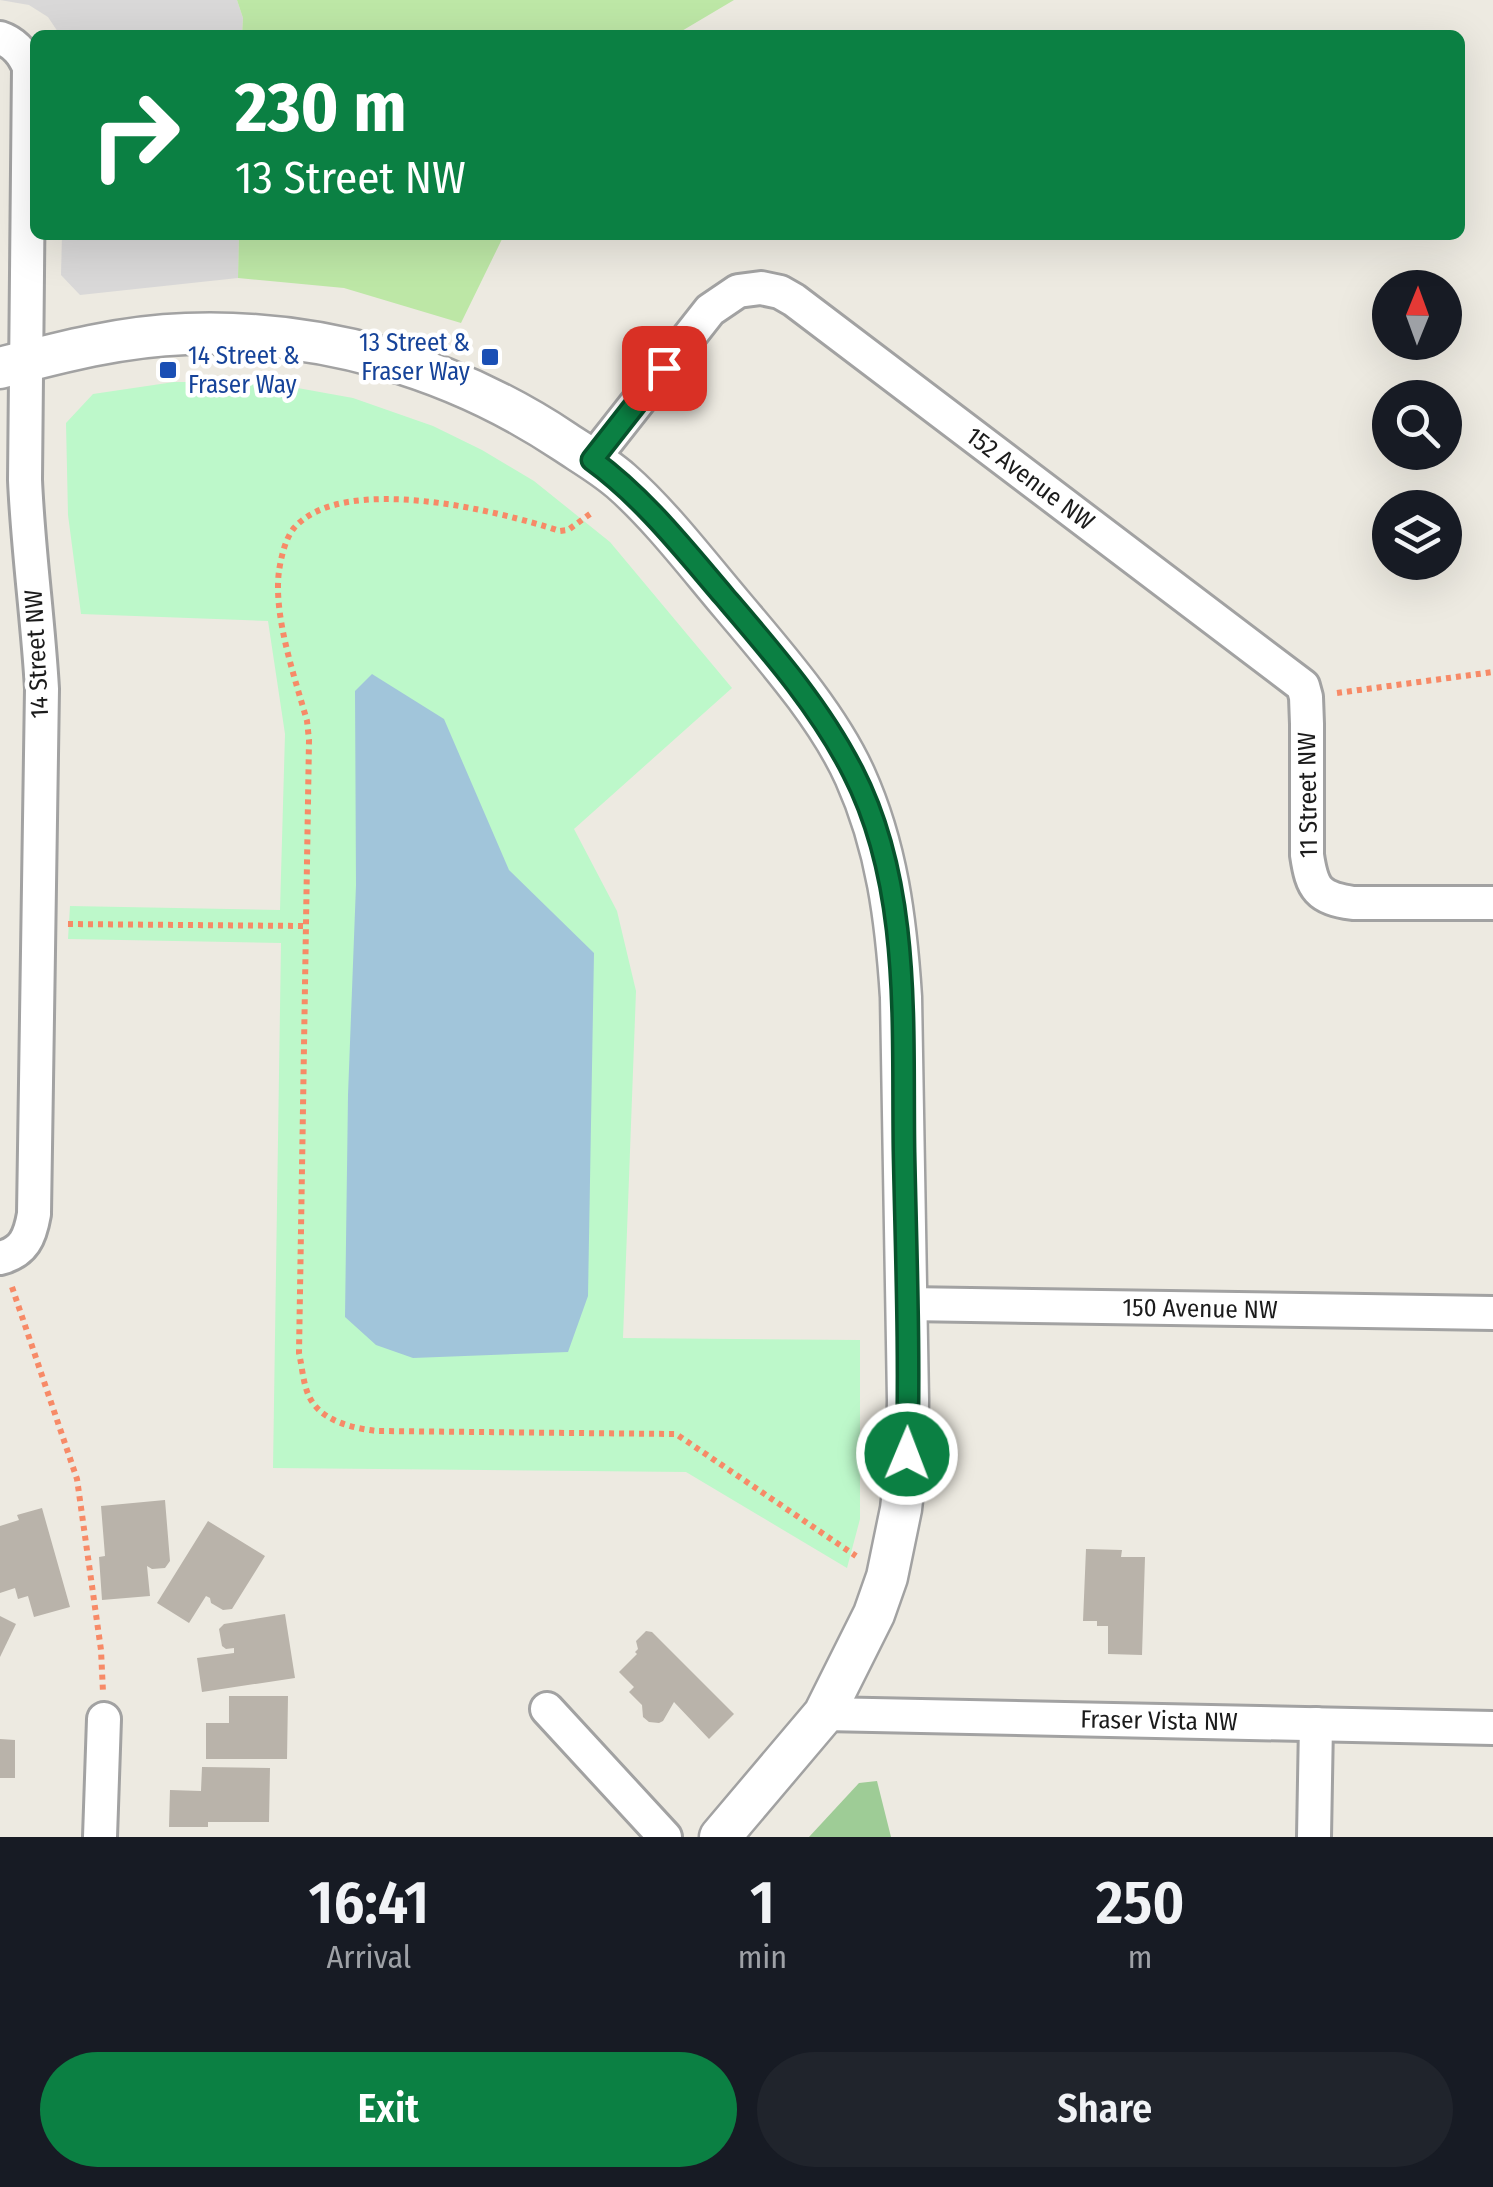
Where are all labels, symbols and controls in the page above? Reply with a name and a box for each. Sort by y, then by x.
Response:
text: 230 m [235,66,407,150]
icon: right [70,70,200,200]
text: 13 Street NW [235,151,466,205]
north arrow [1372,270,1462,360]
map controls [1372,270,1462,580]
pin [622,326,707,411]
place label: 13 Street & Fraser Way [359,328,470,387]
place label: 14 Street & Fraser Way [188,341,300,400]
icon: arrive [637,341,692,396]
marker: 13 Street & Fraser Way [479,346,501,368]
marker: 14 Street & Fraser Way [157,359,179,381]
button: search [1372,380,1462,470]
street label: 152 Avenue NW [960,421,1100,537]
button: layers [1372,490,1462,580]
street label: 14 Street NW [19,589,55,719]
street label: 11 Street NW [1292,731,1324,858]
street label: 150 Avenue NW [1122,1293,1278,1325]
position arrow [855,1402,959,1506]
street label: Fraser Vista NW [1080,1705,1238,1737]
text: 16:41 [308,1867,429,1939]
text: 1 [750,1867,775,1939]
text: 250 [1096,1867,1185,1939]
text: Arrival [326,1938,411,1976]
text: min [738,1938,787,1976]
text: m [1128,1938,1152,1976]
button: Exit [40,2052,737,2167]
button: Share [757,2052,1453,2167]

